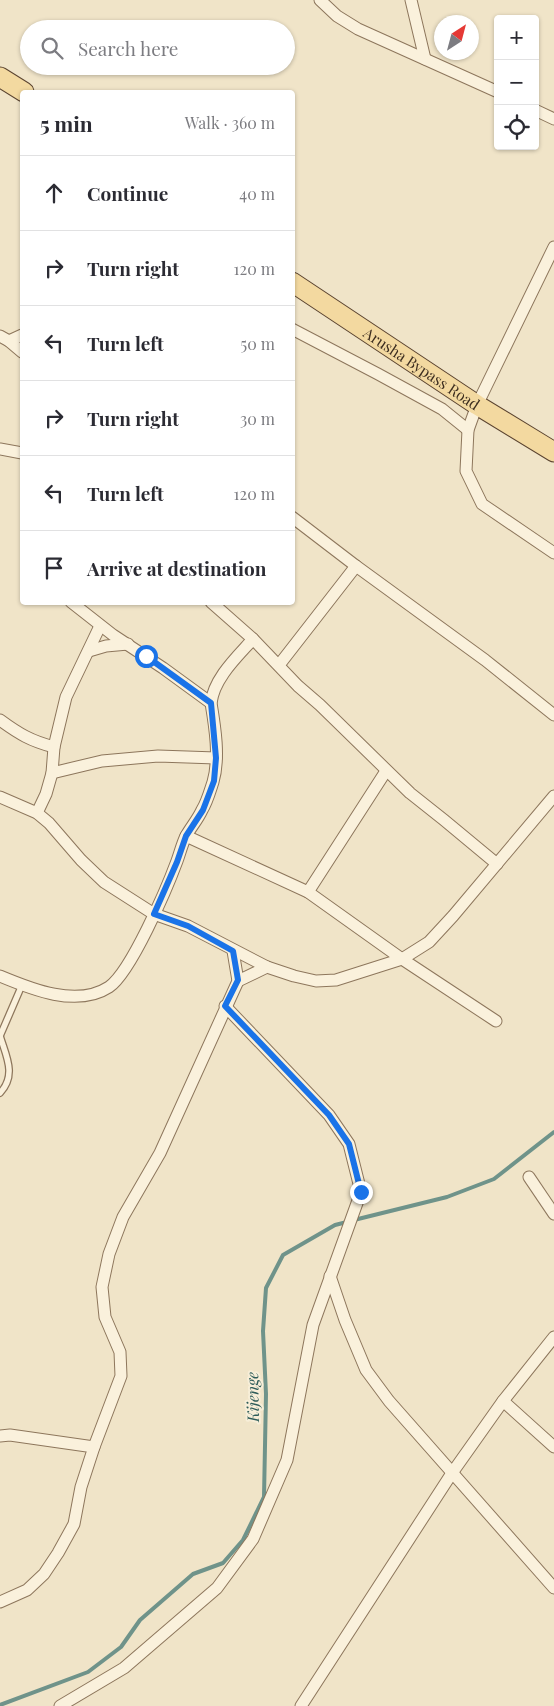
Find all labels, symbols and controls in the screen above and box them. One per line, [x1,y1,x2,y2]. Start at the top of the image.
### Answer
north arrow [434,15,479,60]
map controls [494,15,539,150]
button: + [494,15,539,60]
search box [20,20,295,75]
icon: search [38,34,66,62]
text: Search here [78,35,178,61]
button: − [494,60,539,105]
button: locate [494,105,539,150]
text: 5 min [40,109,93,137]
text: Walk · 360 m [185,112,275,133]
icon: ahead [40,179,68,207]
text: Continue [87,180,168,206]
text: 40 m [239,183,275,204]
icon: right [40,254,68,282]
text: Turn right [87,255,179,281]
text: 120 m [234,258,275,279]
street label: Arusha Bypass Road [359,322,484,414]
icon: left [40,329,68,357]
text: Turn left [87,330,164,356]
text: 50 m [241,333,275,354]
icon: right [40,404,68,432]
text: Turn right [87,405,179,431]
text: 30 m [240,408,275,429]
icon: left [40,479,68,507]
text: Turn left [87,480,164,506]
text: 120 m [234,483,275,504]
icon: arrive [40,554,68,582]
text: Arrive at destination [87,555,267,581]
route start [135,645,158,668]
route end [350,1181,373,1204]
water label: Kijenge [241,1372,263,1423]

